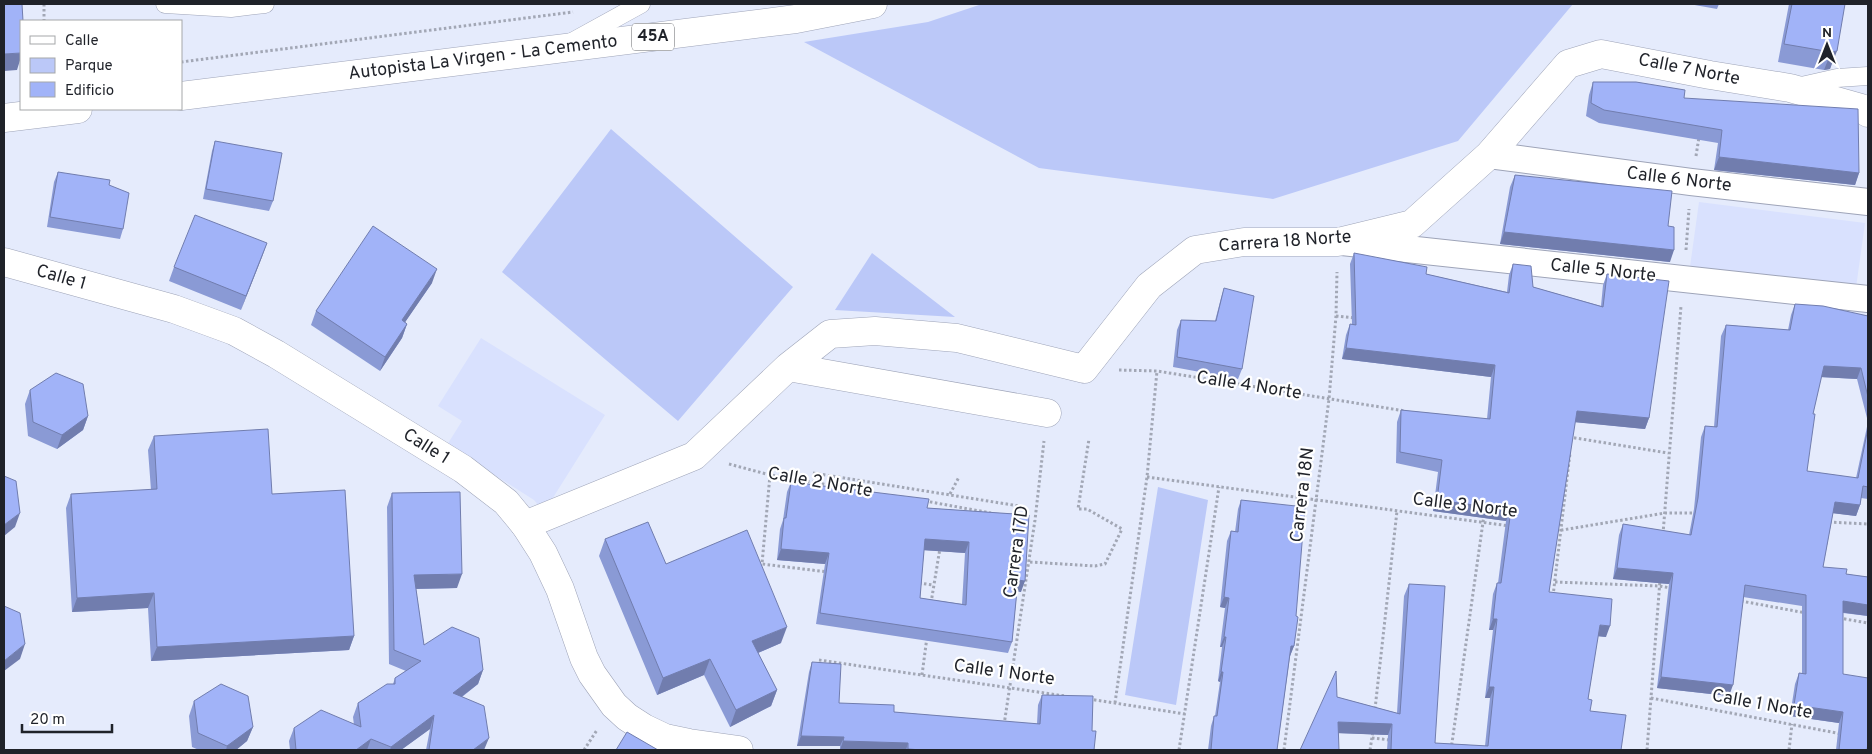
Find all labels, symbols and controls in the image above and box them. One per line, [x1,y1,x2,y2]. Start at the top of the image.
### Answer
legend [20,20,182,110]
north arrow [1802,20,1852,70]
road number: 45A [632,24,674,51]
text: N [1822,25,1832,42]
street label: Autopista La Virgen - La Cemento [347,30,619,86]
text: Calle [65,32,99,51]
street label: Calle 7 Norte [1636,49,1742,91]
text: Parque [65,57,113,76]
text: Edificio [65,82,114,101]
street label: Calle 6 Norte [1625,162,1733,198]
street label: Carrera 18 Norte [1218,226,1352,258]
street label: Calle 5 Norte [1549,254,1657,288]
street label: Calle 1 [33,260,89,296]
street label: Calle 4 Norte [1195,366,1303,406]
street label: Calle 1 [398,424,454,470]
street label: Carrera 18N [1286,446,1320,544]
street label: Calle 2 Norte [766,462,874,504]
street label: Calle 3 Norte [1411,488,1519,524]
street label: Carrera 17D [999,504,1035,600]
street label: Calle 1 Norte [952,655,1056,691]
street label: Calle 1 Norte [1710,685,1814,725]
scale bar [22,702,112,734]
text: 20 m [30,711,65,730]

